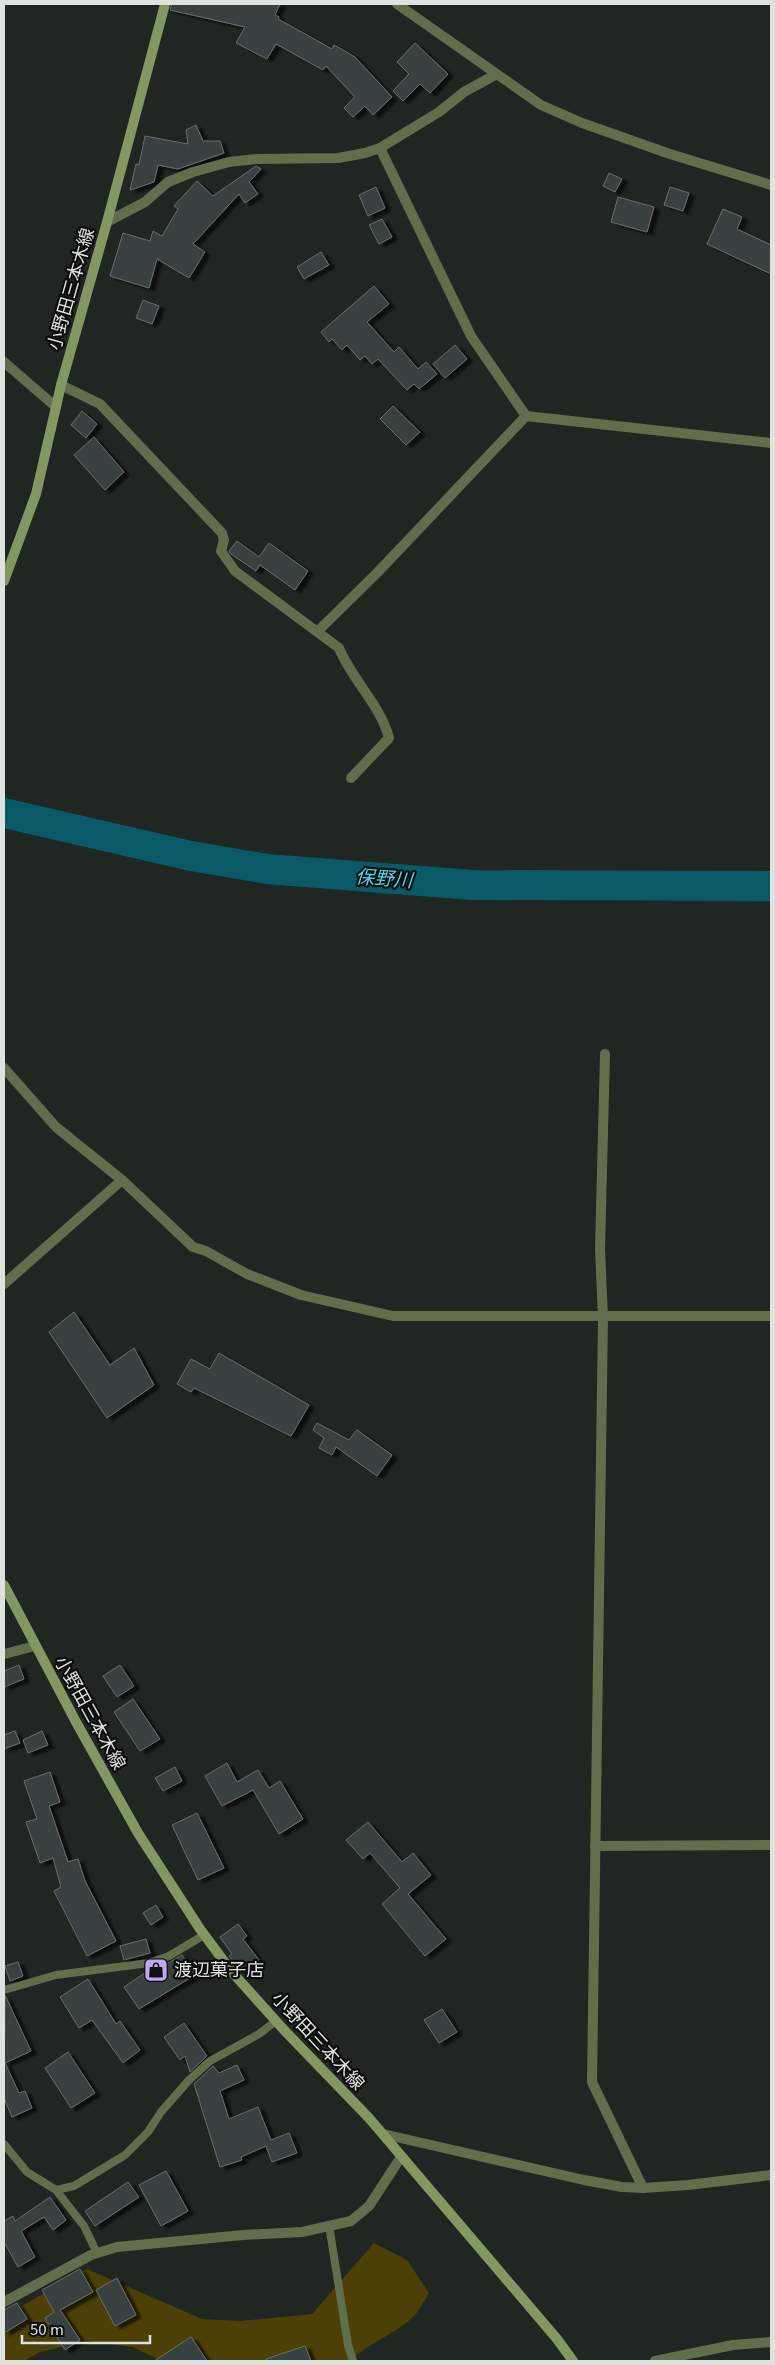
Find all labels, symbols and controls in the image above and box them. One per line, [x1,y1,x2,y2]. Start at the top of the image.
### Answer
street label: 小野田三本木線 [39,224,99,353]
water label: 保野川 [355,861,415,892]
street label: 小野田三本木線 [50,1651,134,1773]
place label: 渡辺菓子店 [174,1955,264,1981]
shop icon: 渡辺菓子店 [143,1957,169,1983]
street label: 小野田三本木線 [267,1985,372,2095]
scale bar [22,2312,150,2344]
text: 50 m [30,2318,64,2339]

